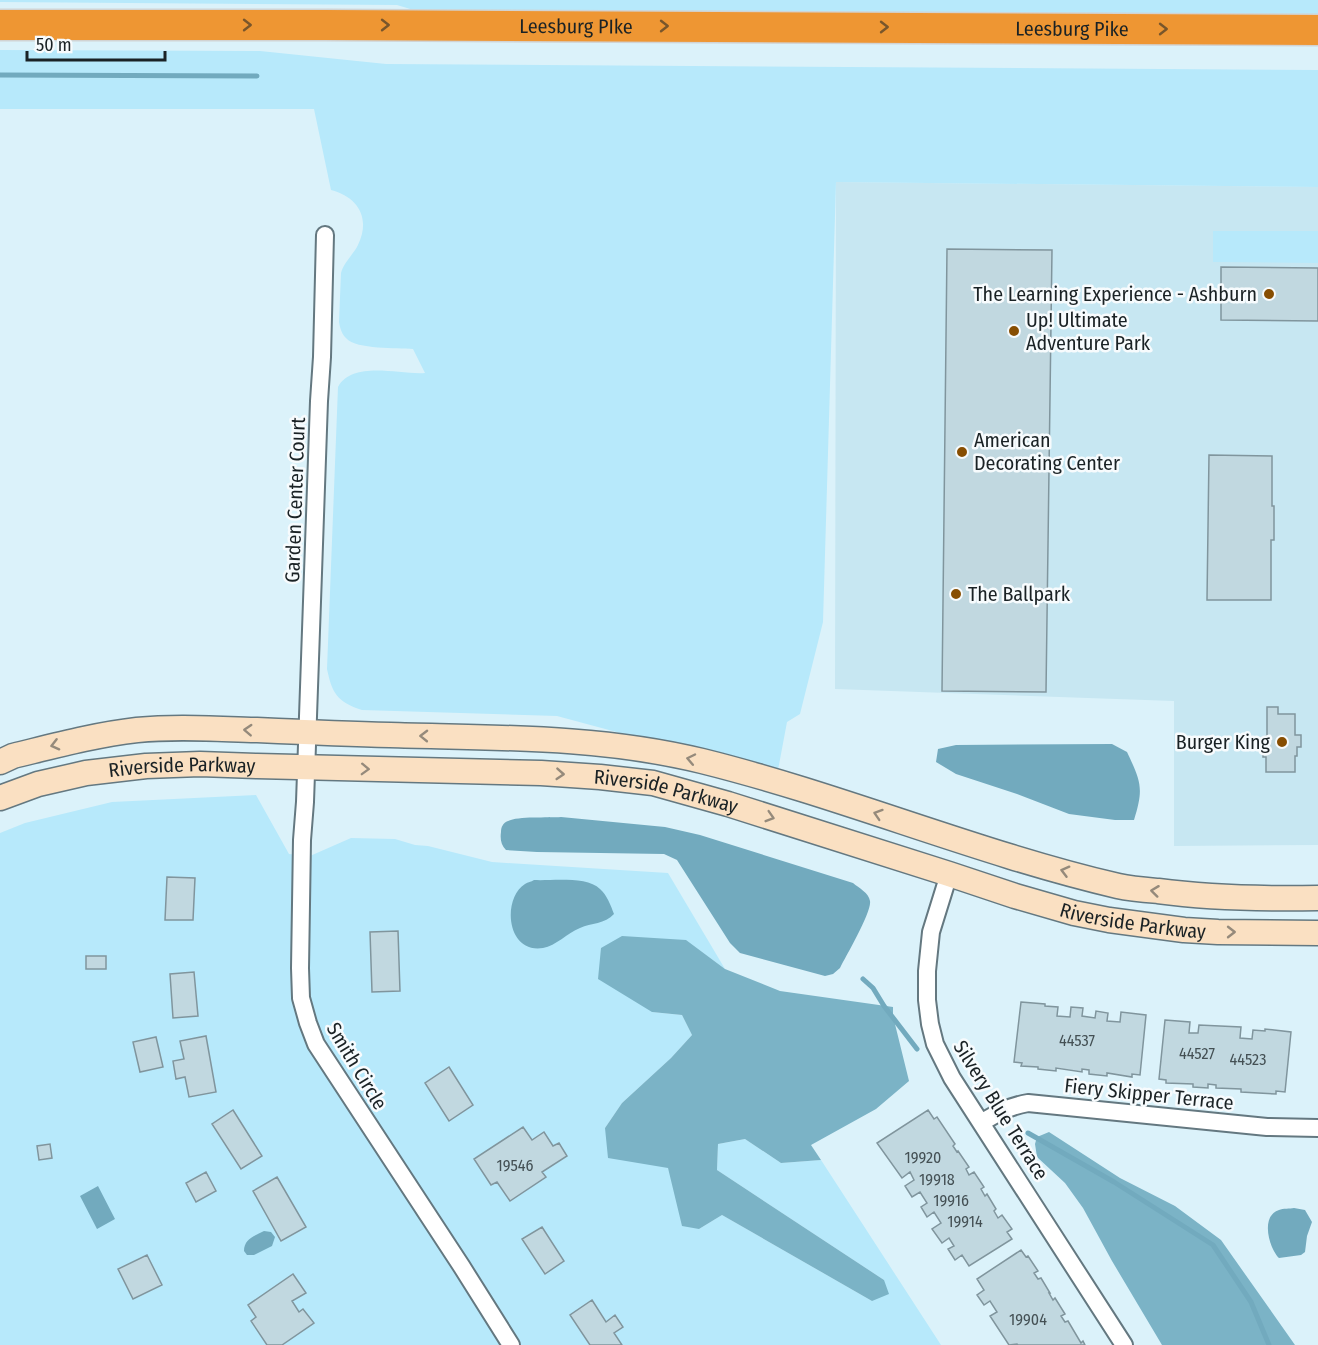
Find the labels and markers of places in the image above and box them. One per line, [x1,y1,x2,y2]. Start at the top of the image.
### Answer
place label: The Learning Experience - Ashburn [973,282,1257,306]
marker: The Learning Experience - Ashburn [1262,287,1276,301]
place label: Up! Ultimate Adventure Park [1026,308,1151,355]
marker: Up! Ultimate Adventure Park [1007,324,1021,338]
place label: American Decorating Center [974,428,1120,475]
marker: American Decorating Center [955,445,969,459]
place label: The Ballpark [968,582,1071,606]
marker: The Ballpark [949,587,963,601]
place label: Burger King [1176,730,1271,754]
marker: Burger King [1275,735,1289,749]

